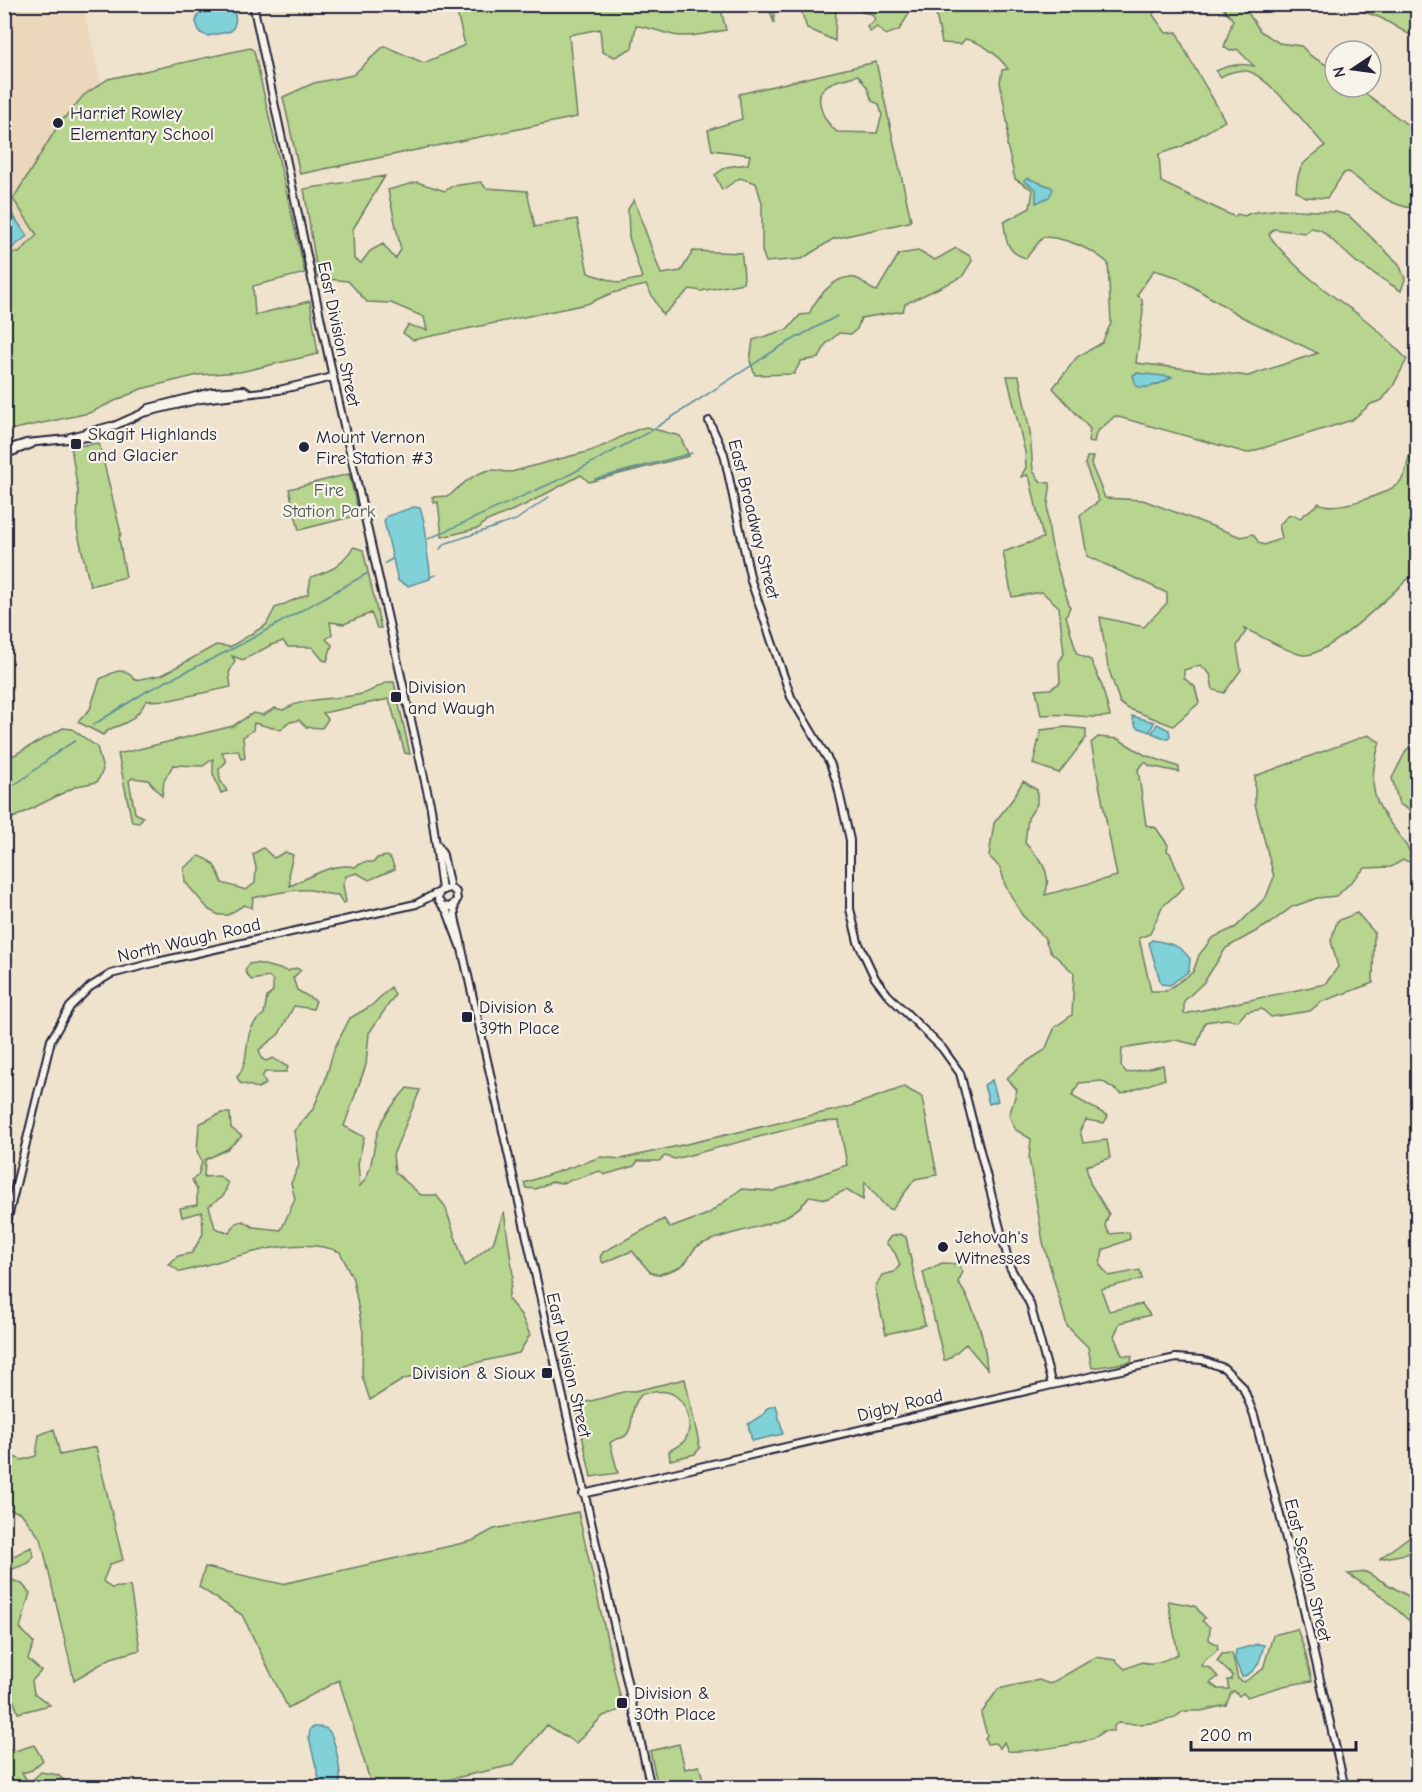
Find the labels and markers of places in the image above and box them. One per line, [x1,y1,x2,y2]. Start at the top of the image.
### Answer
place label: Harriet Rowley Elementary School [70,103,214,145]
marker: Harriet Rowley Elementary School [51,116,65,130]
place label: Skagit Highlands and Glacier [88,424,217,466]
place label: Mount Vernon Fire Station #3 [316,427,433,469]
marker: Skagit Highlands and Glacier [69,437,83,451]
marker: Mount Vernon Fire Station #3 [297,440,311,454]
place label: Division and Waugh [408,677,495,719]
marker: Division and Waugh [389,690,403,704]
place label: Division & 39th Place [479,997,559,1039]
marker: Division & 39th Place [460,1010,474,1024]
place label: Jehovah's Witnesses [955,1227,1030,1269]
marker: Jehovah's Witnesses [936,1240,950,1254]
place label: Division & Sioux [412,1363,535,1384]
marker: Division & Sioux [540,1366,554,1380]
place label: Division & 30th Place [634,1683,716,1725]
marker: Division & 30th Place [615,1696,629,1710]

